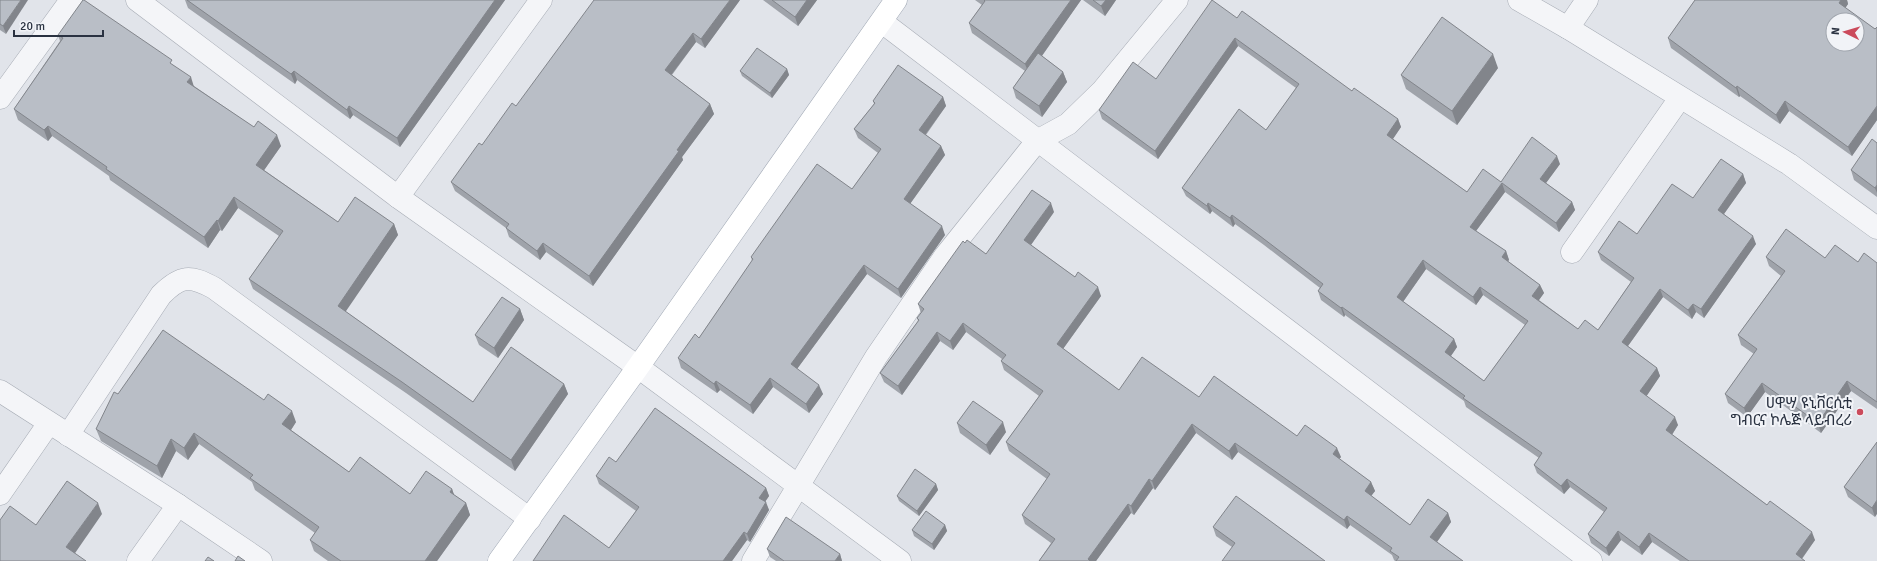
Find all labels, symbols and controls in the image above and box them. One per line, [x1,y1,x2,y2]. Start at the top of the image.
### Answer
scale bar [14,12,103,38]
north arrow [1825,12,1865,52]
text: 20 m [20,19,45,34]
text: N [1829,27,1842,36]
place label: ሀዋሣ ዩኒቨርሲቲ ግብርና ኮሌጅ ላይብረሪ [1730,394,1852,429]
marker: ሀዋሣ ዩኒቨርሲቲ ግብርና ኮሌጅ ላይብረሪ [1855,407,1865,417]

